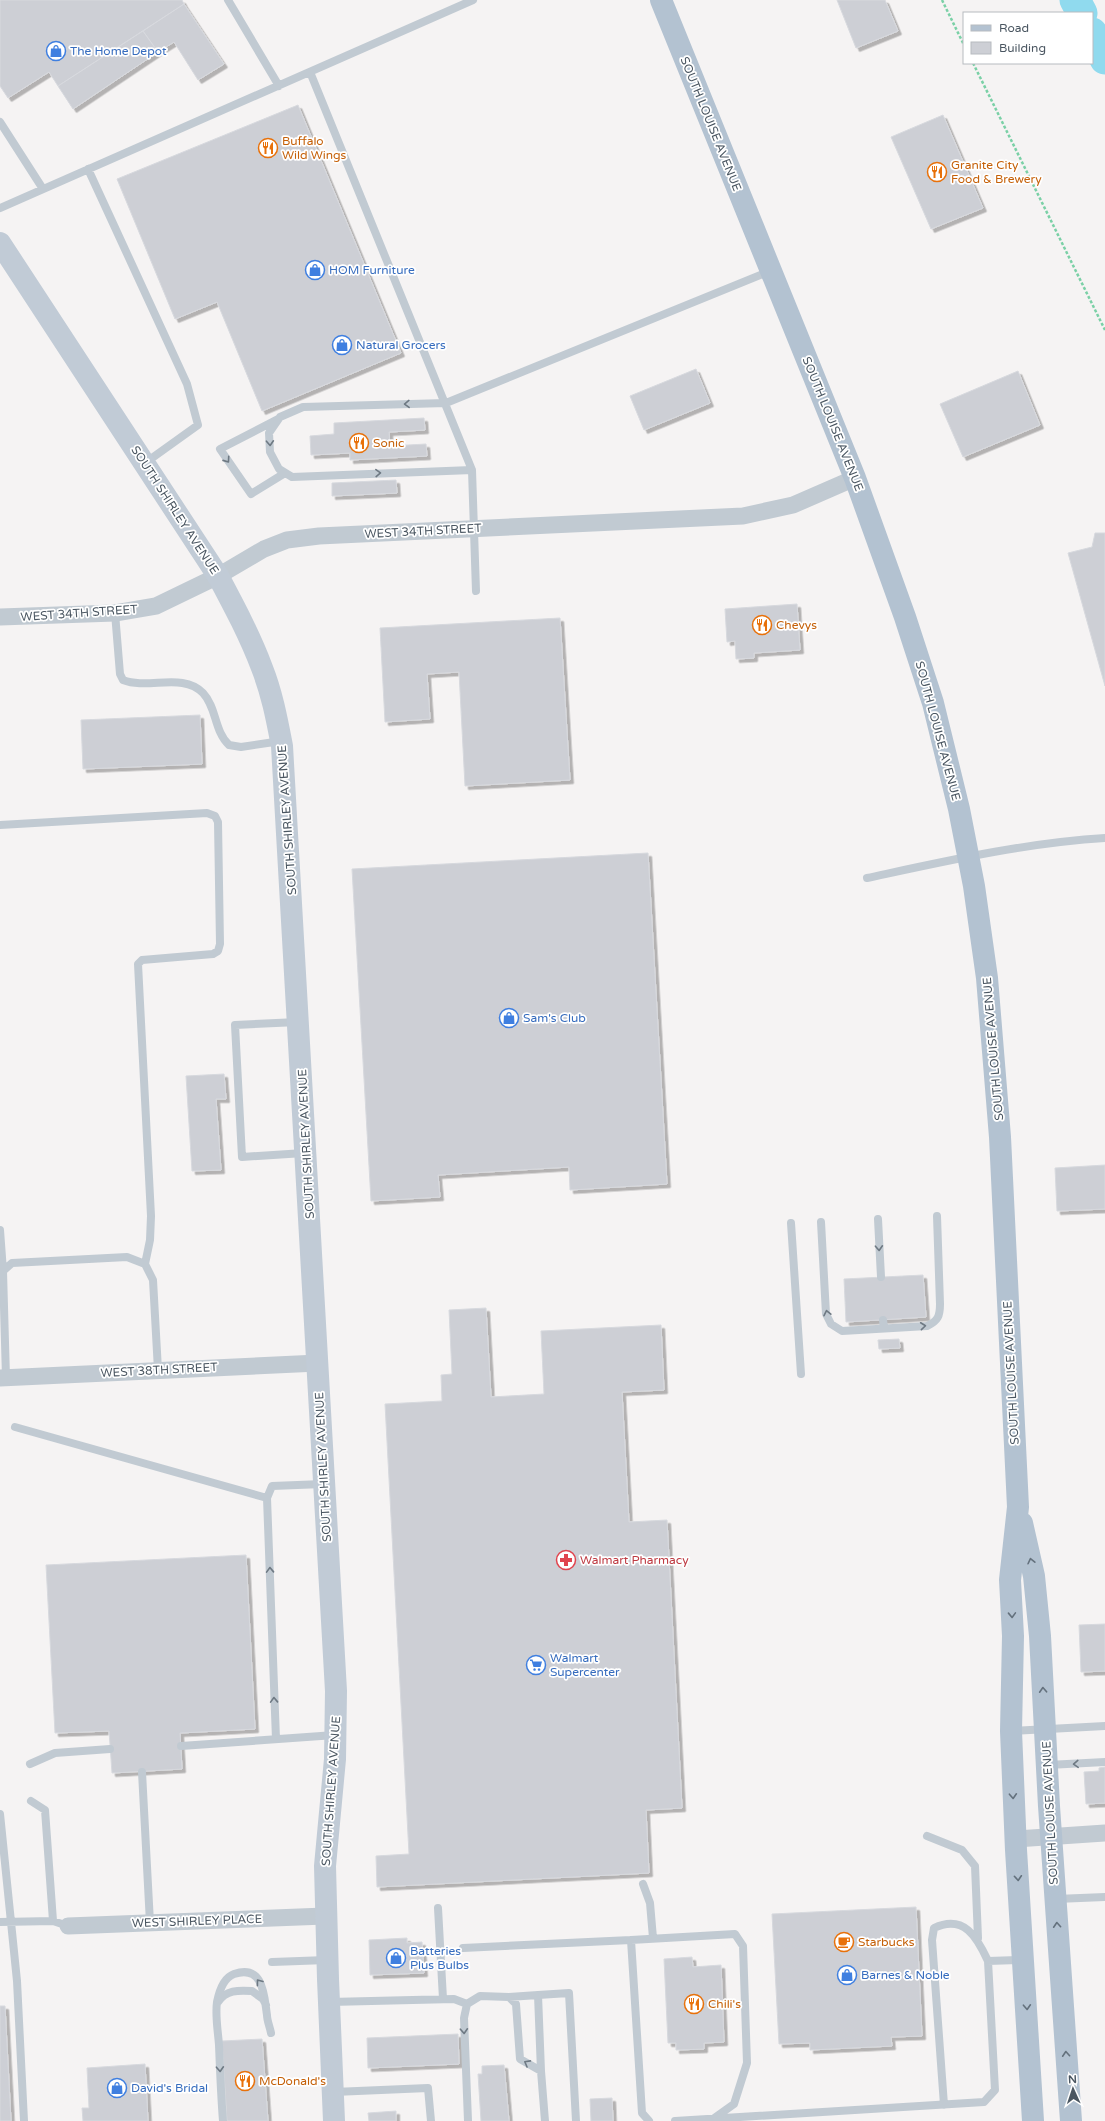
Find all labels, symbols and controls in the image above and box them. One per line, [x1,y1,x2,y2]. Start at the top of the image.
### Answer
legend [963,12,1093,64]
text: Road [999,21,1029,35]
shop icon: The Home Depot [45,40,67,62]
text: Building [999,41,1046,55]
place label: The Home Depot [70,44,167,58]
street label: SOUTH LOUISE AVENUE [678,55,745,194]
place label: Buffalo Wild Wings [282,134,347,162]
restaurant icon: Buffalo Wild Wings [257,137,279,159]
place label: Granite City Food & Brewery [951,158,1042,186]
restaurant icon: Granite City Food & Brewery [926,161,948,183]
shop icon: HOM Furniture [304,259,326,281]
place label: HOM Furniture [329,263,415,277]
shop icon: Natural Grocers [331,334,353,356]
place label: Natural Grocers [356,338,446,352]
street label: SOUTH LOUISE AVENUE [800,355,867,494]
one-way arrow [404,400,410,408]
restaurant icon: Sonic [348,432,370,454]
place label: Sonic [373,436,404,450]
one-way arrow [265,440,274,446]
street label: SOUTH SHIRLEY AVENUE [128,443,222,577]
one-way arrow [222,455,229,462]
one-way arrow [375,469,381,478]
street label: WEST 34TH STREET [364,521,483,541]
street label: WEST 34TH STREET [20,602,139,624]
restaurant icon: Chevys [751,614,773,636]
place label: Chevys [776,618,817,632]
street label: SOUTH LOUISE AVENUE [913,660,963,803]
street label: SOUTH SHIRLEY AVENUE [275,744,299,895]
street label: SOUTH LOUISE AVENUE [980,976,1006,1121]
shop icon: Sam's Club [498,1007,520,1029]
place label: Sam's Club [523,1011,586,1025]
street label: SOUTH SHIRLEY AVENUE [295,1068,317,1219]
one-way arrow [875,1245,884,1251]
street label: SOUTH LOUISE AVENUE [1000,1300,1022,1445]
one-way arrow [824,1310,832,1316]
one-way arrow [920,1322,926,1331]
street label: WEST 38TH STREET [100,1360,219,1380]
street label: SOUTH SHIRLEY AVENUE [312,1391,334,1542]
pharmacy icon: Walmart Pharmacy [555,1549,577,1571]
place label: Walmart Pharmacy [580,1553,689,1567]
one-way arrow [1027,1558,1035,1564]
one-way arrow [266,1567,274,1573]
one-way arrow [1008,1612,1016,1618]
place label: Walmart Supercenter [550,1651,620,1679]
supermarket icon: Walmart Supercenter [525,1654,547,1676]
one-way arrow [1039,1687,1048,1693]
one-way arrow [270,1697,278,1703]
street label: SOUTH SHIRLEY AVENUE [319,1715,343,1866]
street label: SOUTH LOUISE AVENUE [1039,1740,1061,1885]
one-way arrow [1073,1759,1079,1768]
one-way arrow [1009,1793,1018,1799]
one-way arrow [1014,1875,1023,1881]
street label: WEST SHIRLEY PLACE [132,1912,263,1930]
one-way arrow [1053,1921,1062,1928]
cafe icon: Starbucks [833,1931,855,1953]
place label: Starbucks [858,1935,915,1949]
place label: Batteries Plus Bulbs [410,1944,469,1972]
shop icon: Batteries Plus Bulbs [385,1947,407,1969]
shop icon: Barnes & Noble [836,1964,858,1986]
place label: Barnes & Noble [861,1968,950,1982]
one-way arrow [257,1980,264,1987]
restaurant icon: Chili's [683,1993,705,2015]
place label: Chili's [708,1997,741,2011]
one-way arrow [1022,2004,1031,2011]
one-way arrow [460,2028,469,2034]
one-way arrow [1062,2051,1071,2057]
one-way arrow [523,2060,531,2067]
one-way arrow [215,2066,224,2072]
north arrow [1053,2069,1093,2109]
restaurant icon: McDonald's [234,2070,256,2092]
text: N [1068,2073,1077,2086]
place label: McDonald's [259,2074,326,2088]
shop icon: David's Bridal [106,2077,128,2099]
place label: David's Bridal [131,2081,208,2095]

